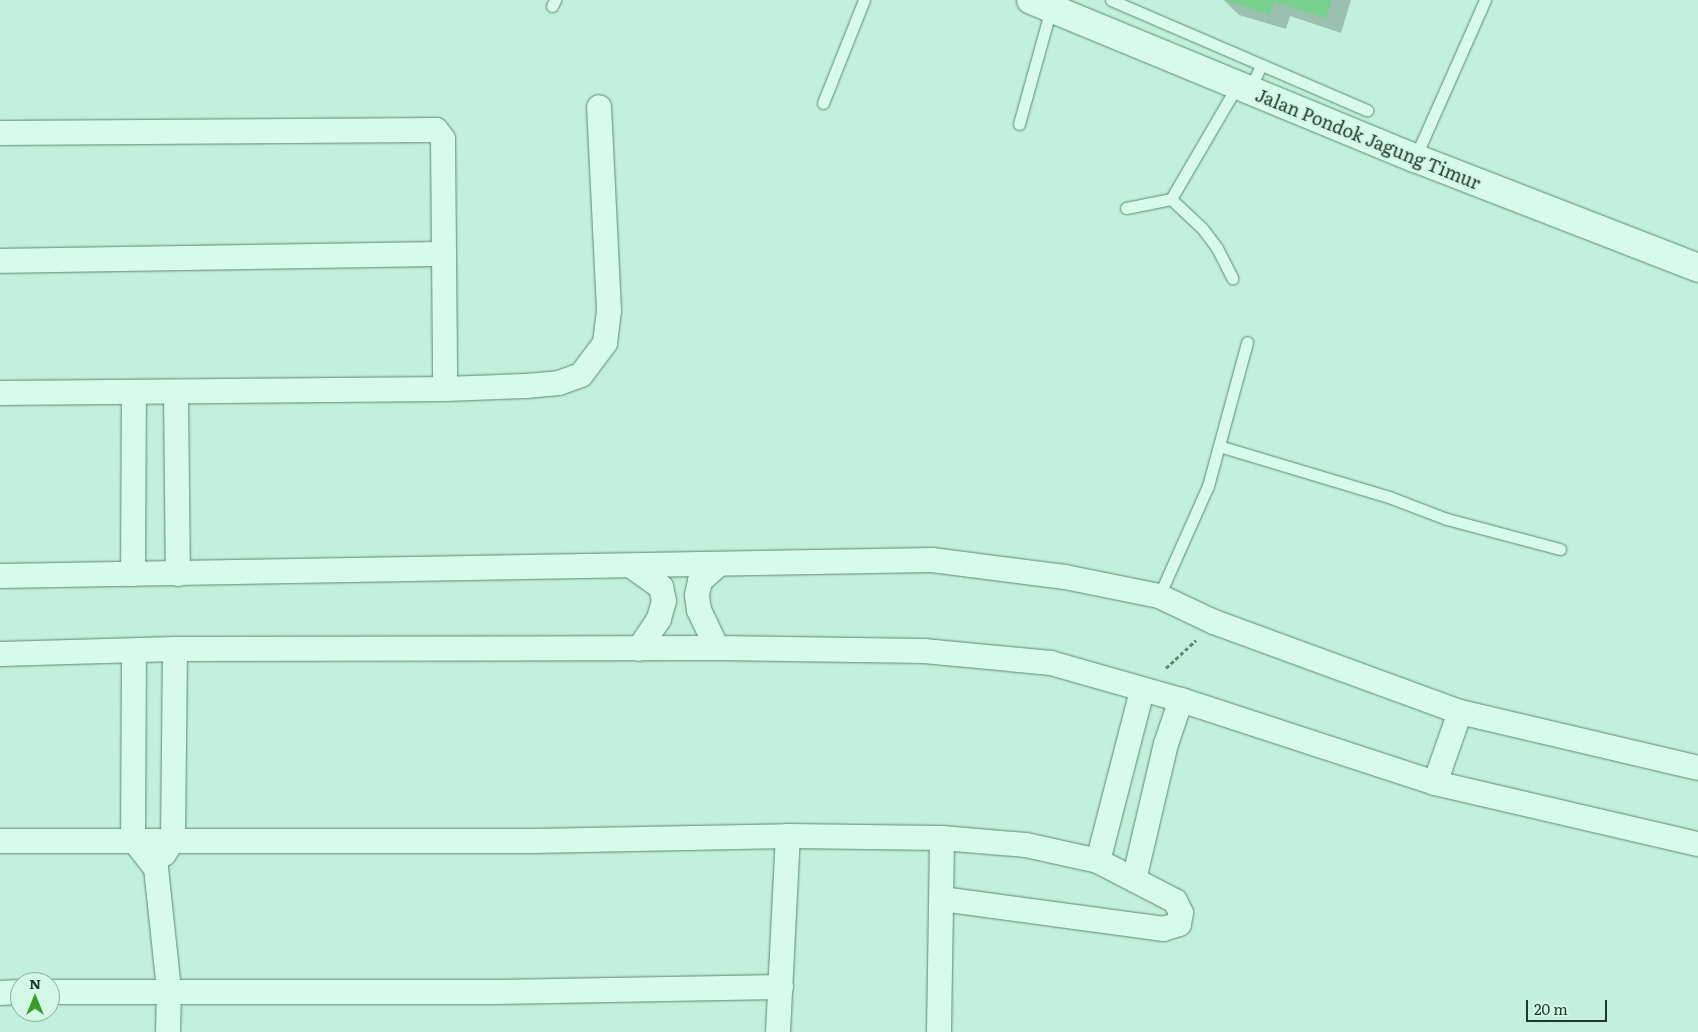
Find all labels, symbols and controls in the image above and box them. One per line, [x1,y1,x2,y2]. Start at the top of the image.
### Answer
street label: Jalan Pondok Jagung Timur [1252,84,1484,194]
north arrow [10,972,60,1022]
text: N [29,973,41,993]
scale bar [1528,990,1609,1022]
text: 20 m [1534,997,1568,1020]

